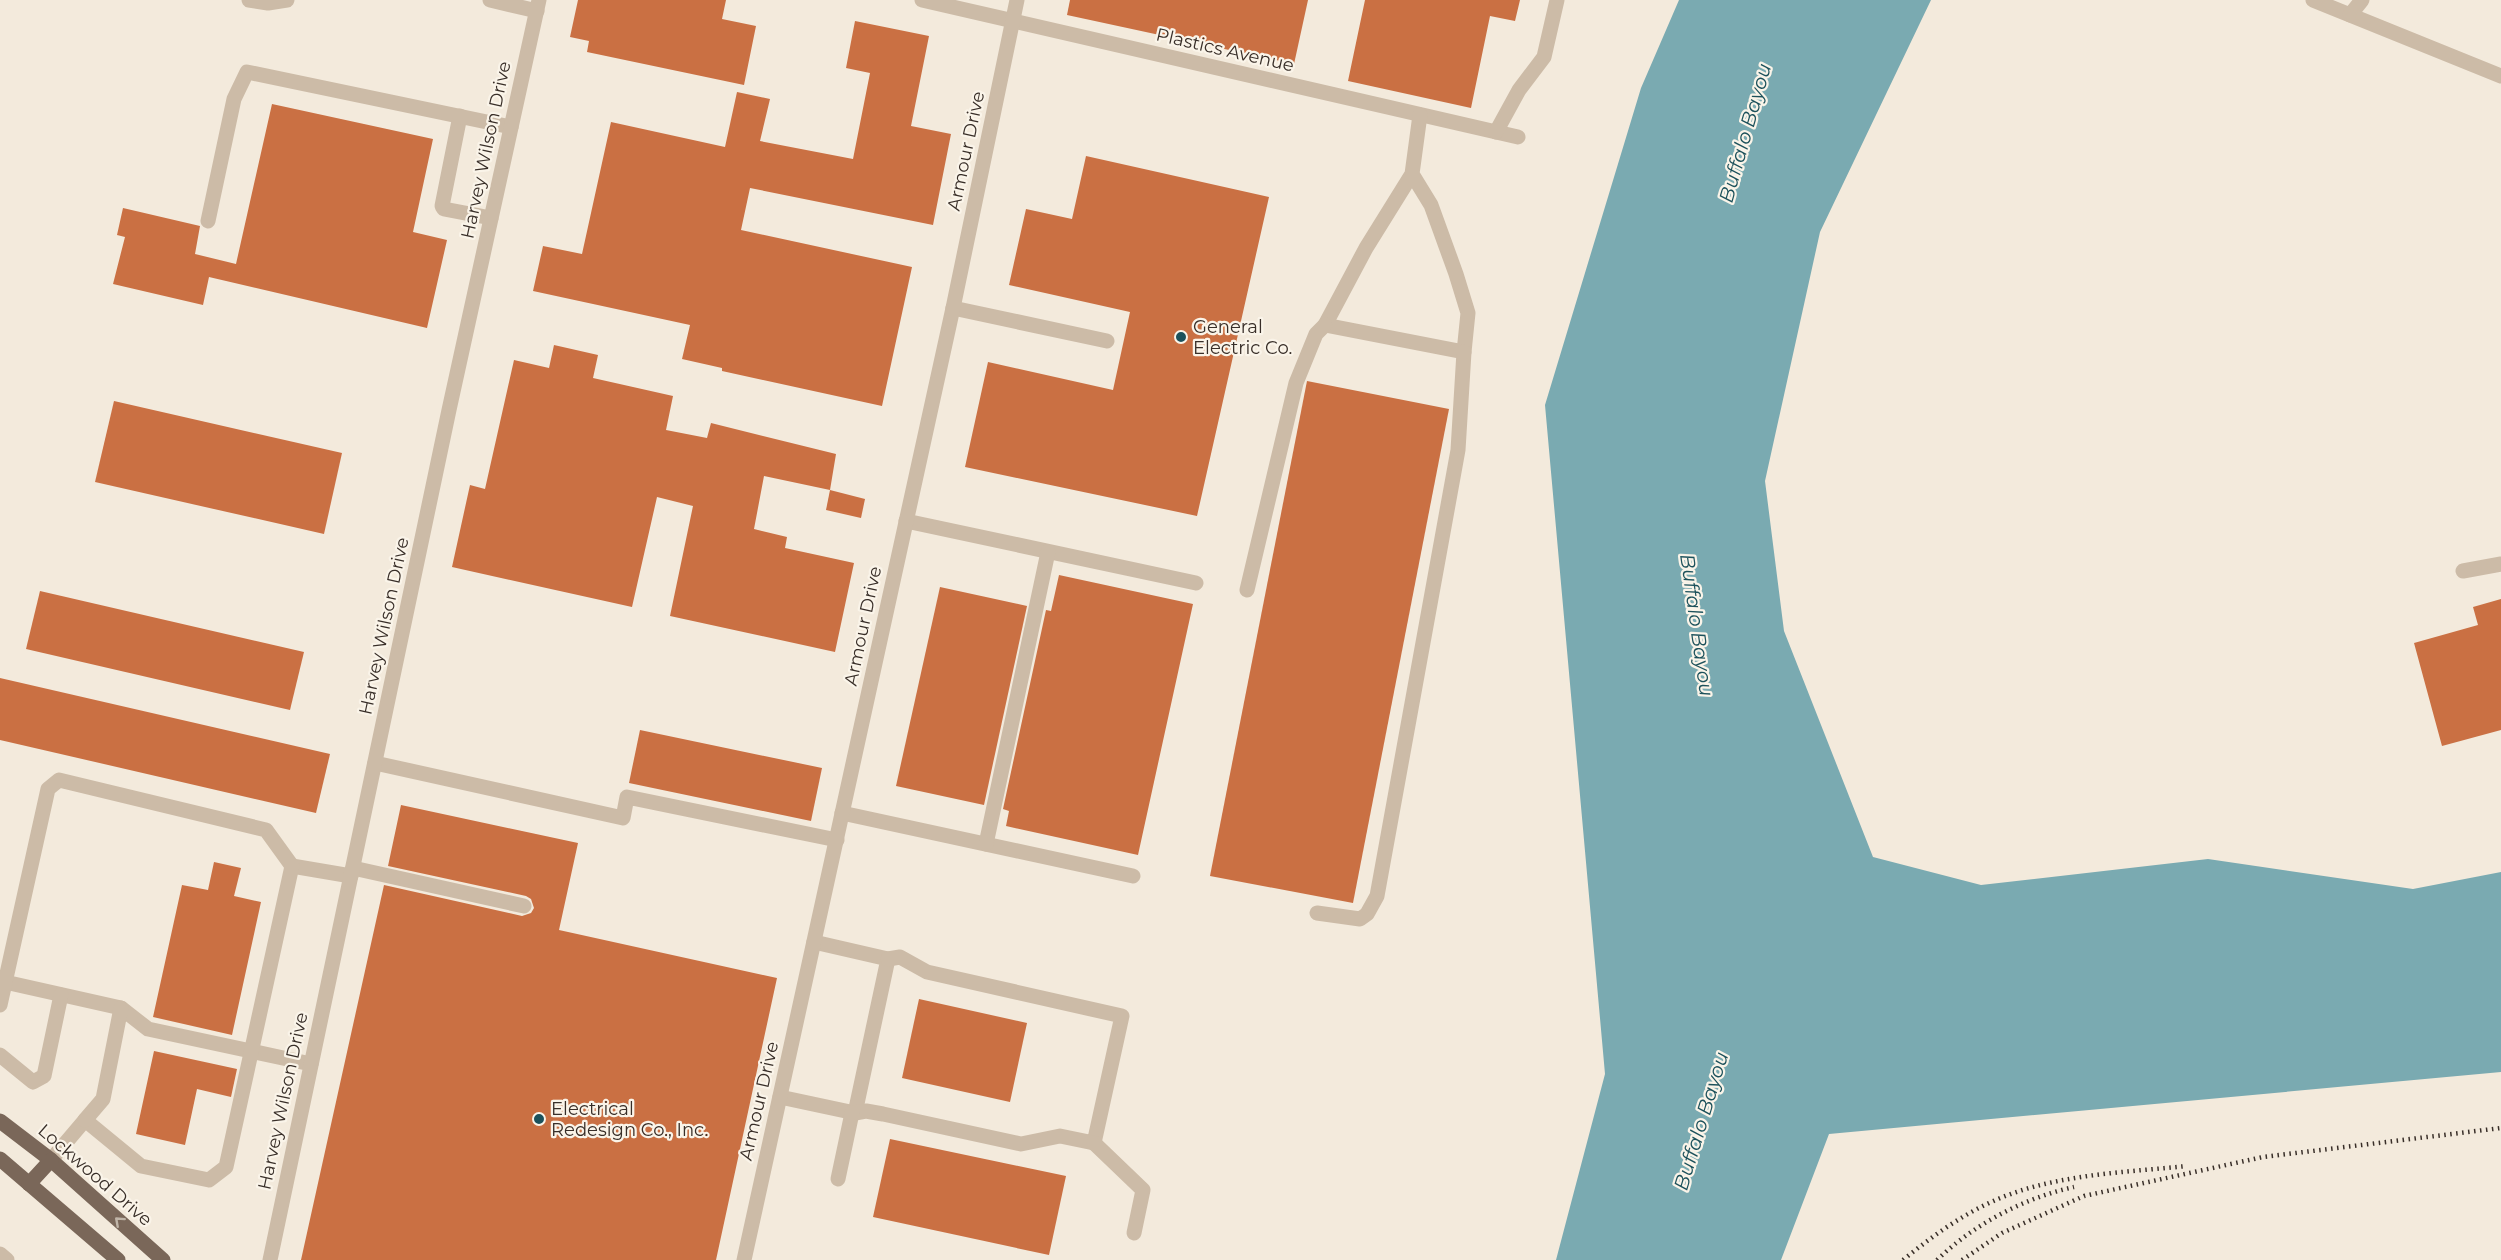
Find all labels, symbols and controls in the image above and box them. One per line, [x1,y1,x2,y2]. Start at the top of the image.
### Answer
street label: Plastics Avenue [1154,23,1296,77]
street label: Harvey Wilson Drive [456,59,516,241]
water label: Buffalo Bayou [1714,61,1776,205]
street label: Armour Drive [943,89,989,213]
place label: General Electric Co. [1193,316,1292,359]
marker: General Electric Co. [1174,330,1188,344]
street label: Harvey Wilson Drive [354,535,414,717]
water label: Buffalo Bayou [1675,552,1719,698]
street label: Armour Drive [840,564,886,688]
street label: Harvey Wilson Drive [253,1010,313,1192]
street label: Armour Drive [735,1039,783,1163]
water label: Buffalo Bayou [1669,1049,1733,1193]
place label: Electrical Redesign Co., Inc. [551,1098,708,1141]
marker: Electrical Redesign Co., Inc. [532,1112,546,1126]
street label: Lockwood Drive [33,1119,157,1231]
one-way arrow [115,1217,126,1228]

